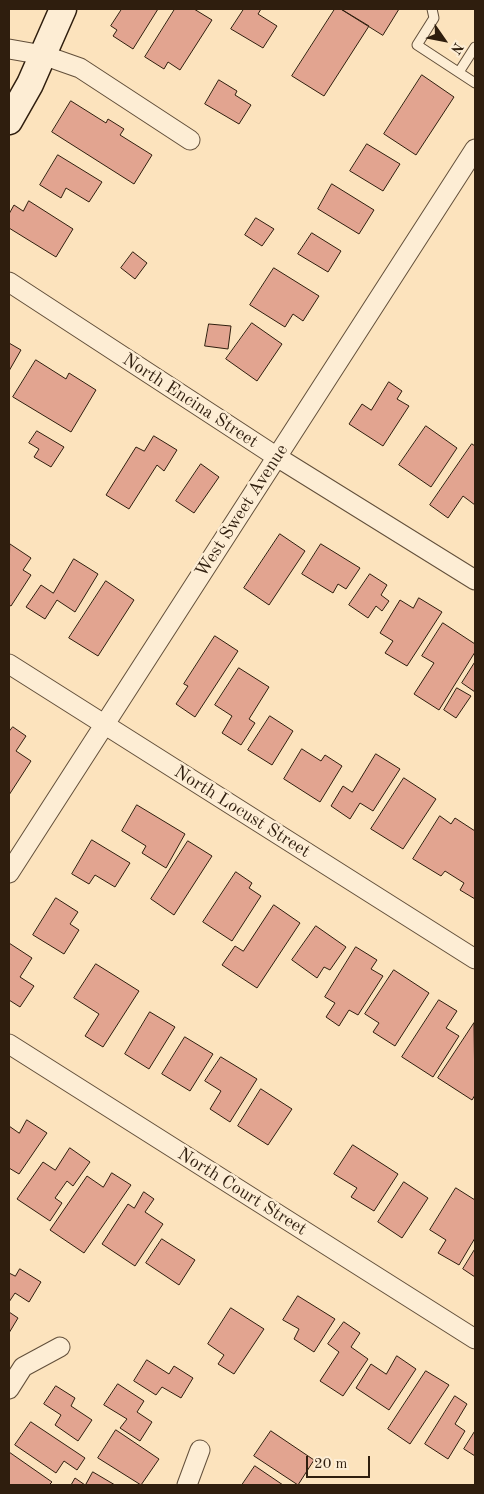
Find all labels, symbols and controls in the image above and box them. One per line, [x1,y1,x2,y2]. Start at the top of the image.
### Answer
north arrow [419,15,469,65]
text: N [448,40,465,56]
street label: North Encina Street [118,349,262,453]
street label: West Sweet Avenue [191,440,293,582]
street label: North Locust Street [170,761,314,863]
street label: North Court Street [173,1144,311,1240]
scale bar [309,1446,373,1478]
text: 20 m [314,1457,348,1472]

